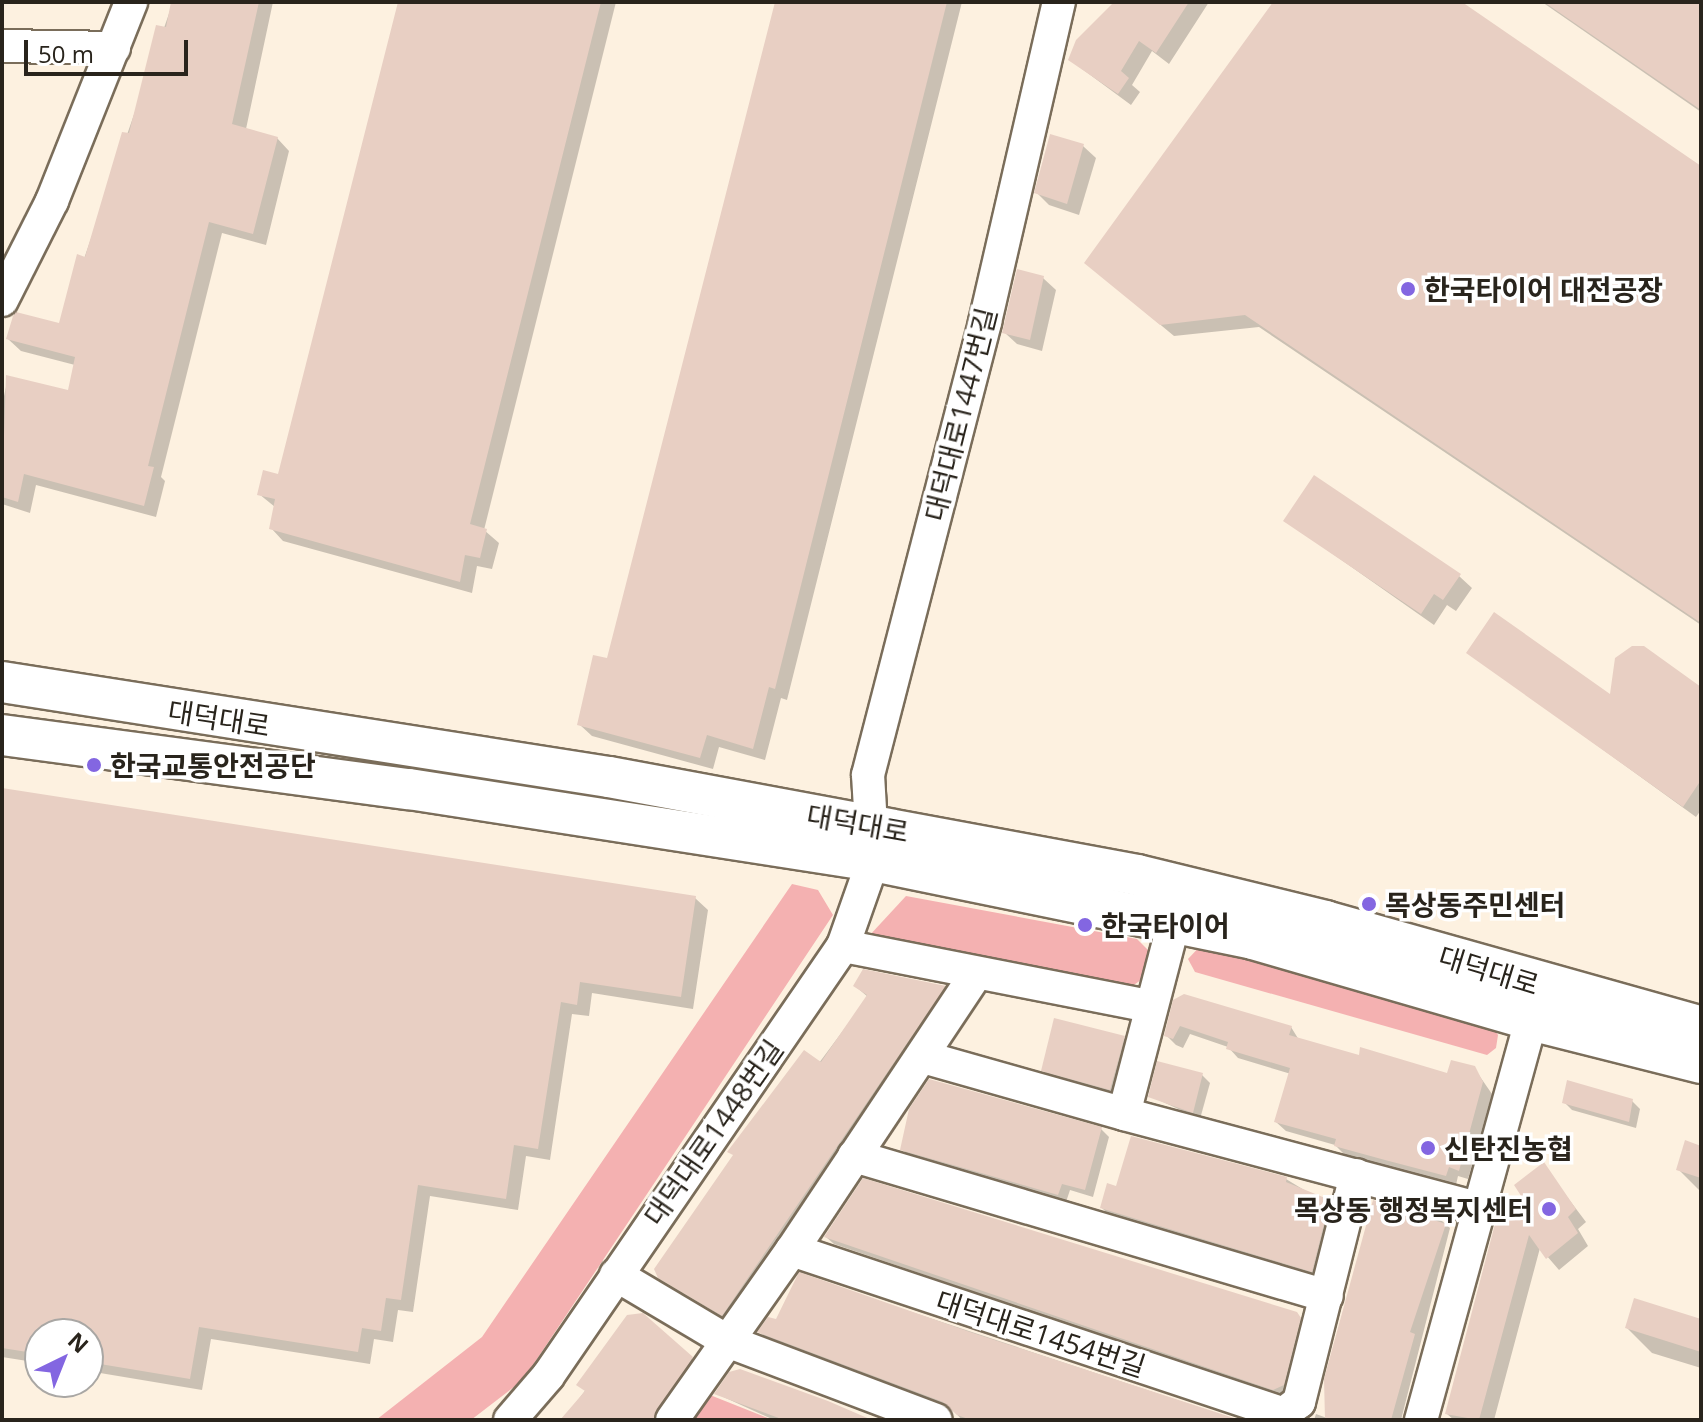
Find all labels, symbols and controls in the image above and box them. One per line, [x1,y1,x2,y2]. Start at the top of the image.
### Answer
scale bar [28,24,192,74]
text: 50 m [38,37,94,70]
place label: 한국타이어 대전공장 [1424,272,1663,306]
marker: 한국타이어 대전공장 [1399,280,1417,298]
street label: 대덕대로1447번길 [917,304,1003,524]
street label: 대덕대로 [165,693,273,743]
place label: 한국교통안전공단 [110,748,316,782]
marker: 한국교통안전공단 [85,756,103,774]
street label: 대덕대로 [804,798,912,848]
place label: 목상동주민센터 [1385,887,1565,921]
marker: 목상동주민센터 [1360,895,1378,913]
place label: 한국타이어 [1101,908,1230,942]
marker: 한국타이어 [1076,916,1094,934]
street label: 대덕대로 [1435,939,1543,1001]
street label: 대덕대로1448번길 [637,1033,789,1231]
place label: 신탄진농협 [1444,1131,1573,1165]
marker: 신탄진농협 [1419,1139,1437,1157]
place label: 목상동 행정복지센터 [1294,1192,1533,1226]
marker: 목상동 행정복지센터 [1540,1200,1558,1218]
street label: 대덕대로1454번길 [932,1283,1150,1383]
north arrow [24,1318,104,1398]
text: N [62,1325,96,1359]

